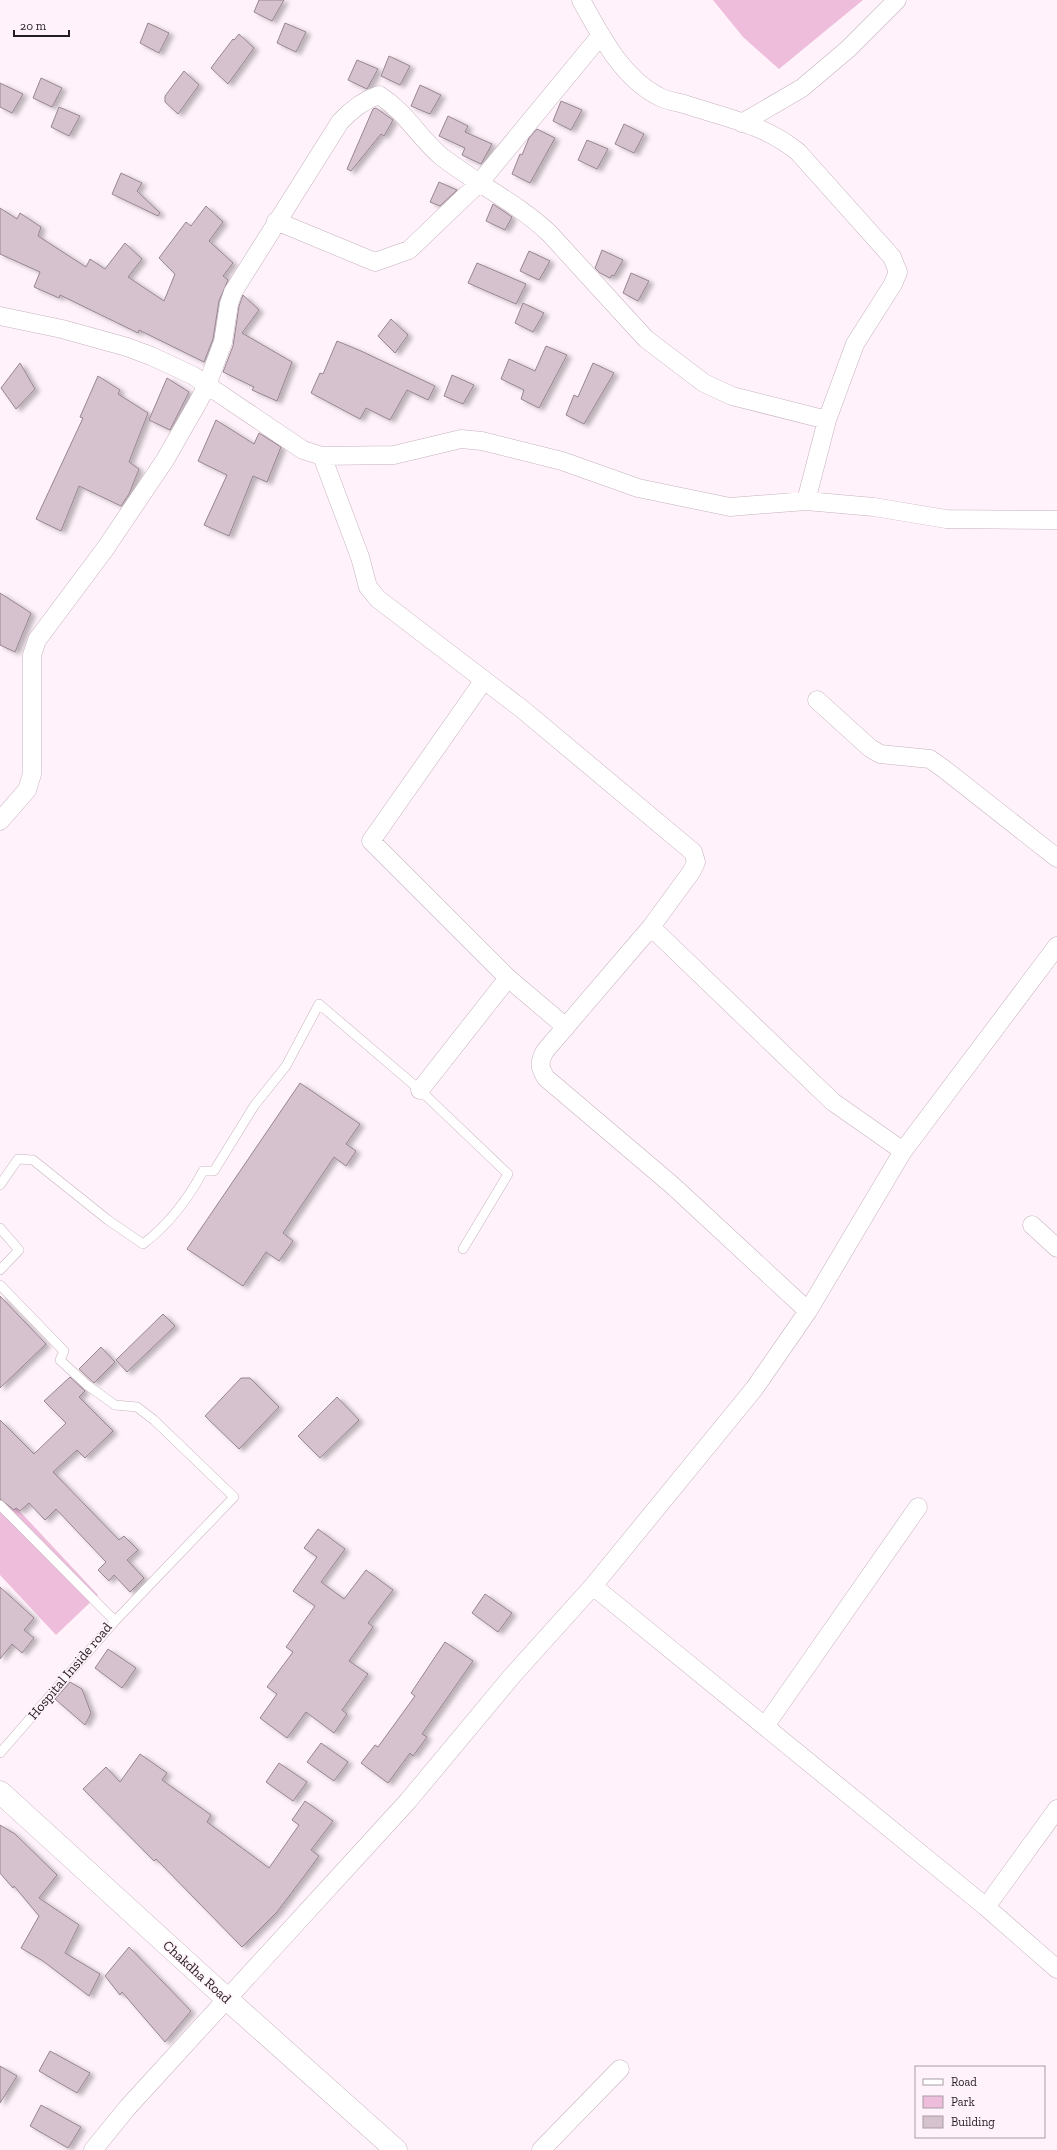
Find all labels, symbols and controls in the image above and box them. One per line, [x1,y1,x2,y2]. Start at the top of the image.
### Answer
scale bar [14,12,69,38]
text: 20 m [20,19,47,33]
street label: Hospital Inside road [24,1619,116,1723]
street label: Chakdha Road [159,1937,235,2007]
legend [915,2066,1045,2138]
text: Road [951,2075,977,2089]
text: Park [951,2095,976,2109]
text: Building [951,2115,995,2129]

